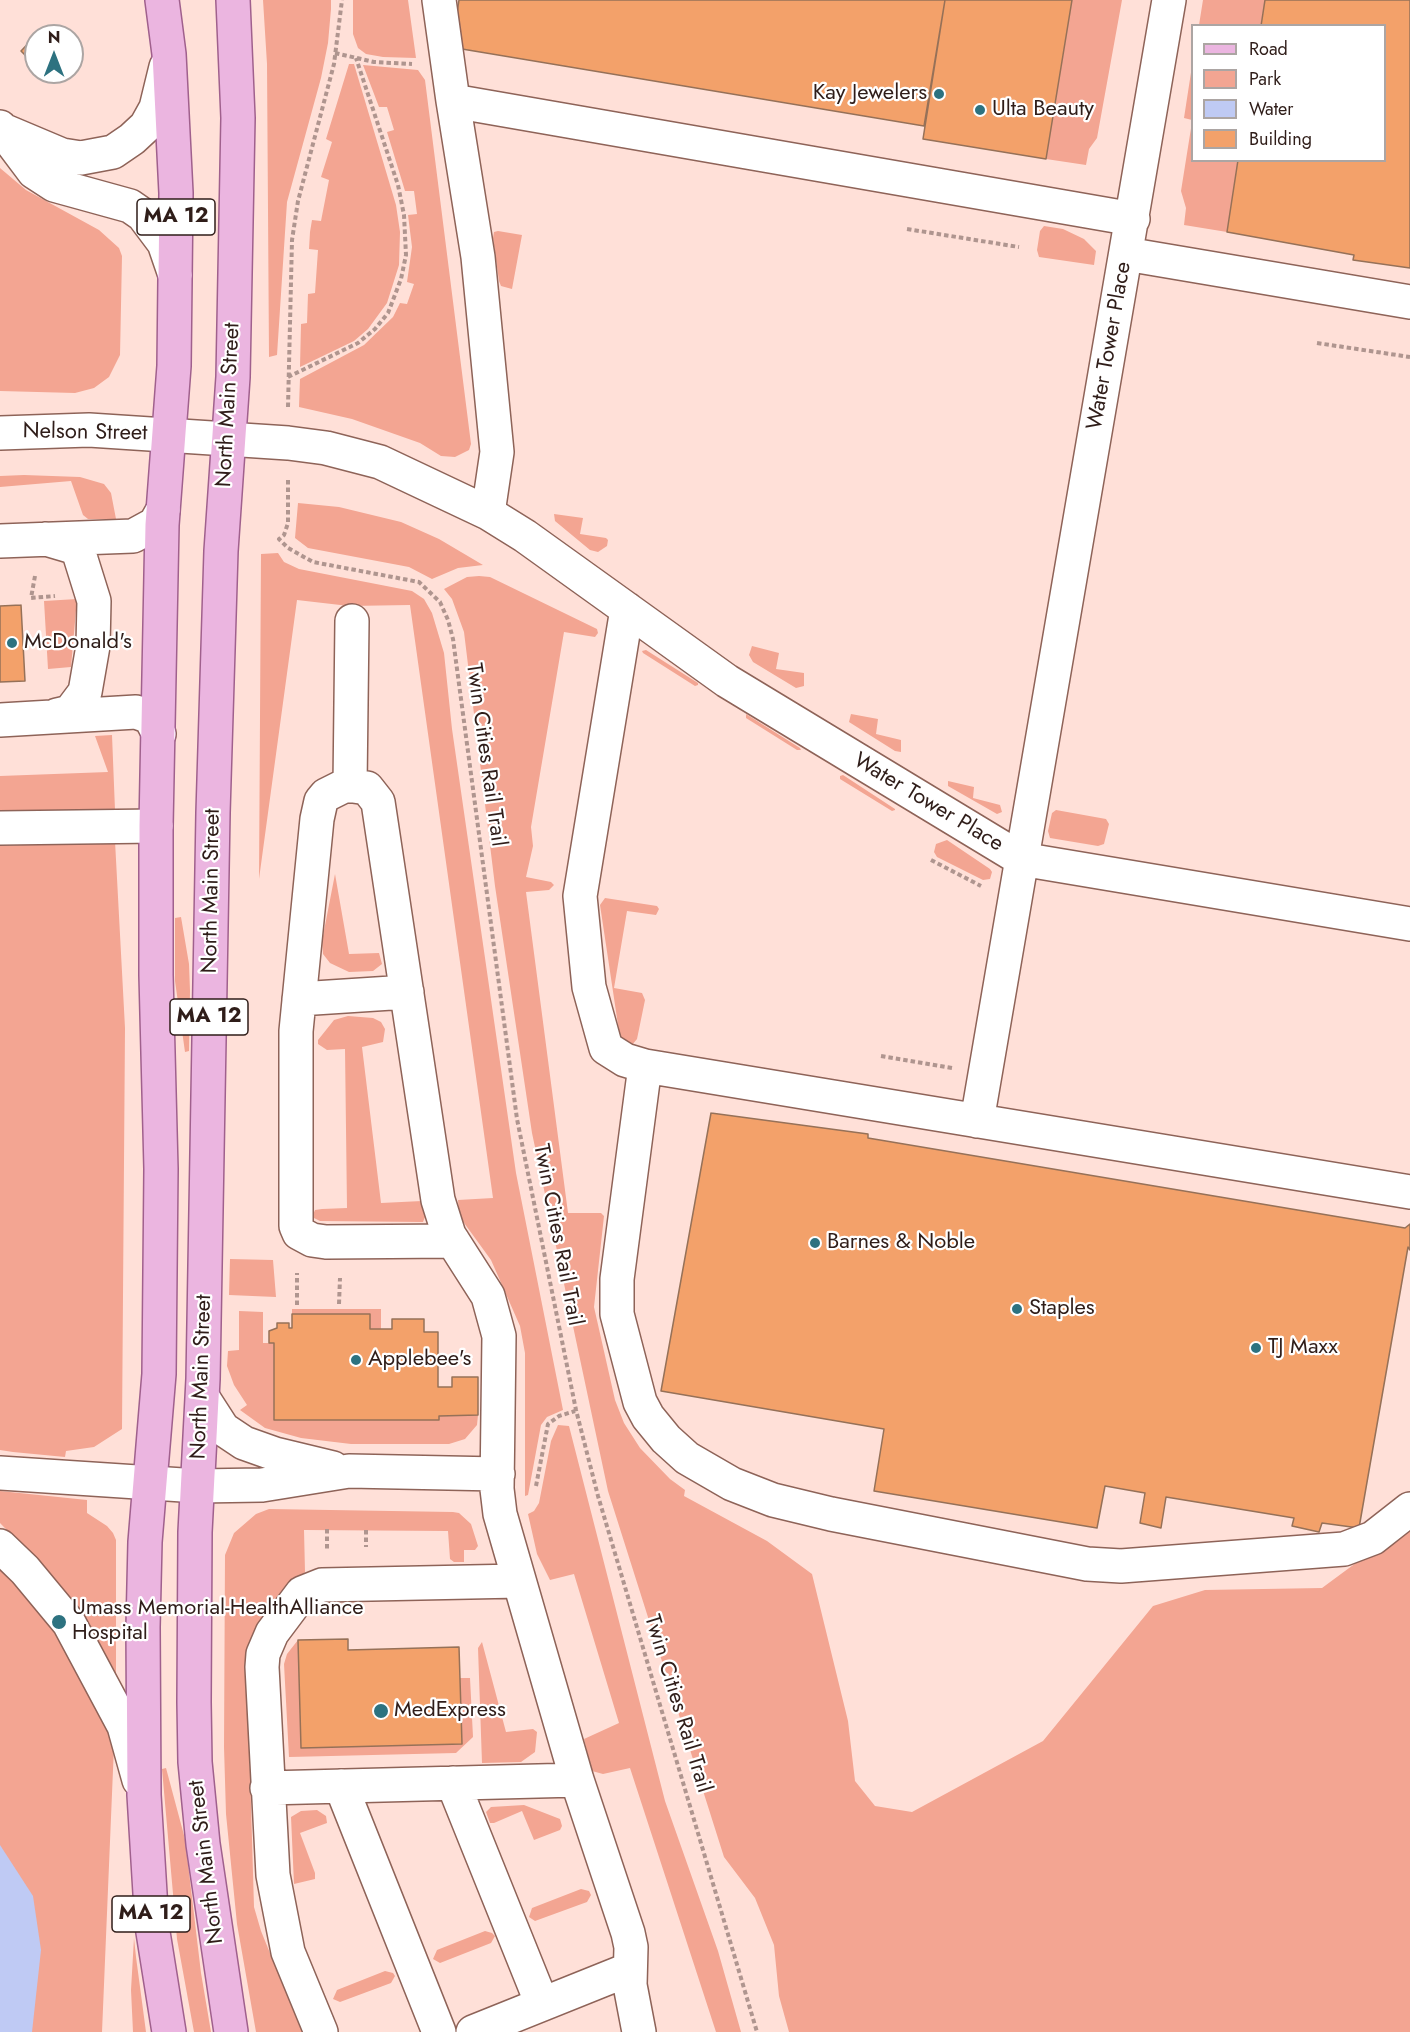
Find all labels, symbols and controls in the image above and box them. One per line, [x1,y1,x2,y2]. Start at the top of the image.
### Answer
north arrow [24,24,84,84]
legend [1191,24,1386,162]
text: N [48,26,60,49]
text: Road [1249,36,1288,62]
text: Park [1249,66,1281,92]
place label: Kay Jewelers [813,81,927,107]
marker: Kay Jewelers [932,87,946,101]
text: Water [1249,96,1293,122]
place label: Ulta Beauty [992,97,1094,123]
marker: Ulta Beauty [973,103,987,117]
text: Building [1249,126,1312,152]
road number: MA 12 [137,199,215,235]
street label: Water Tower Place [1082,260,1138,432]
street label: North Main Street [212,322,246,488]
street label: Nelson Street [22,419,148,447]
place label: McDonald's [24,630,132,656]
marker: McDonald's [5,636,19,650]
street label: Twin Cities Rail Trail [459,662,511,848]
street label: Water Tower Place [848,748,1008,858]
street label: North Main Street [197,808,227,974]
road number: MA 12 [170,999,248,1035]
street label: Twin Cities Rail Trail [526,1142,588,1328]
place label: Barnes & Noble [827,1230,975,1256]
marker: Barnes & Noble [808,1236,822,1250]
street label: North Main Street [186,1294,218,1460]
place label: Staples [1029,1296,1095,1322]
marker: Staples [1010,1302,1024,1316]
place label: TJ Maxx [1268,1335,1338,1361]
marker: TJ Maxx [1249,1341,1263,1355]
place label: Applebee's [368,1347,471,1373]
marker: Applebee's [349,1353,363,1367]
place label: Umass Memorial-HealthAlliance Hospital [72,1596,364,1648]
street label: Twin Cities Rail Trail [637,1612,717,1796]
marker: Umass Memorial-HealthAlliance Hospital [50,1613,68,1631]
place label: MedExpress [394,1698,506,1724]
marker: MedExpress [372,1702,390,1720]
street label: North Main Street [184,1779,230,1945]
road number: MA 12 [112,1896,190,1932]

